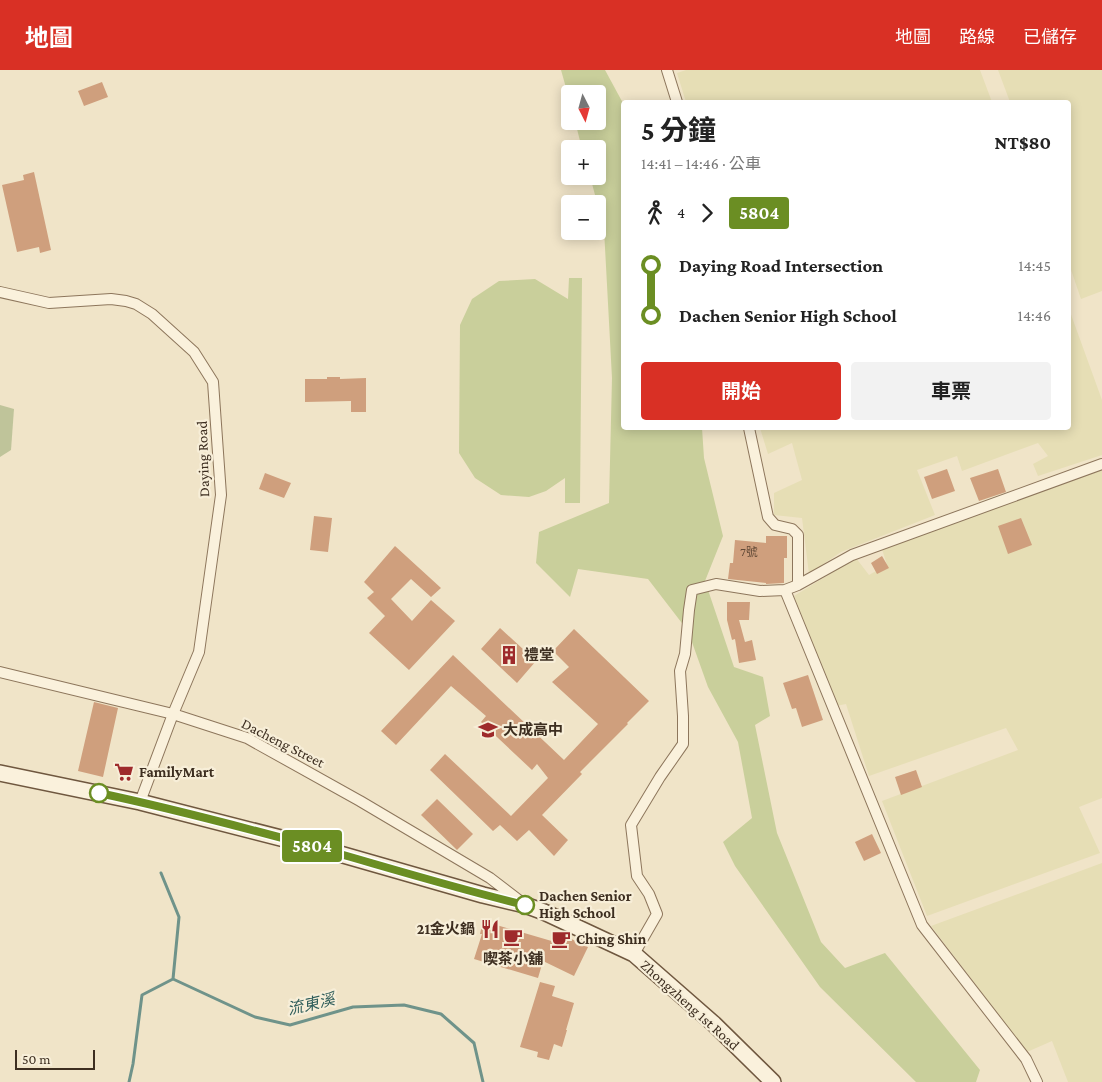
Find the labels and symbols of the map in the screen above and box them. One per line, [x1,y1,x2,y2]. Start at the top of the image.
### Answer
north arrow [561,85,606,130]
street label: Daying Road [194,420,213,497]
house number: 7號 [740,545,758,559]
building icon: 禮堂 [498,644,520,666]
place label: 禮堂 [524,647,554,663]
street label: Dacheng Street [238,715,328,772]
school or university icon: 大成高中 [477,719,499,741]
place label: 大成高中 [503,721,563,738]
supermarket icon: FamilyMart [113,761,135,783]
place label: FamilyMart [139,764,215,780]
unlabelled marker [89,783,109,803]
line badge: 5804 [277,830,347,862]
place label: Dachen Senior High School [539,888,632,921]
marker: Dachen Senior High School [515,895,535,915]
restaurant icon: 21金火鍋 [479,918,501,940]
place label: 21金火鍋 [417,920,475,937]
cafe icon: 喫茶小舖 [502,926,524,948]
cafe icon: Ching Shin [550,928,572,950]
place label: Ching Shin [576,931,647,947]
place label: 喫茶小舖 [483,951,543,967]
street label: Zhongzheng 1st Road [637,957,743,1054]
water label: 流東溪 [286,990,338,1018]
scale bar [15,1047,95,1070]

